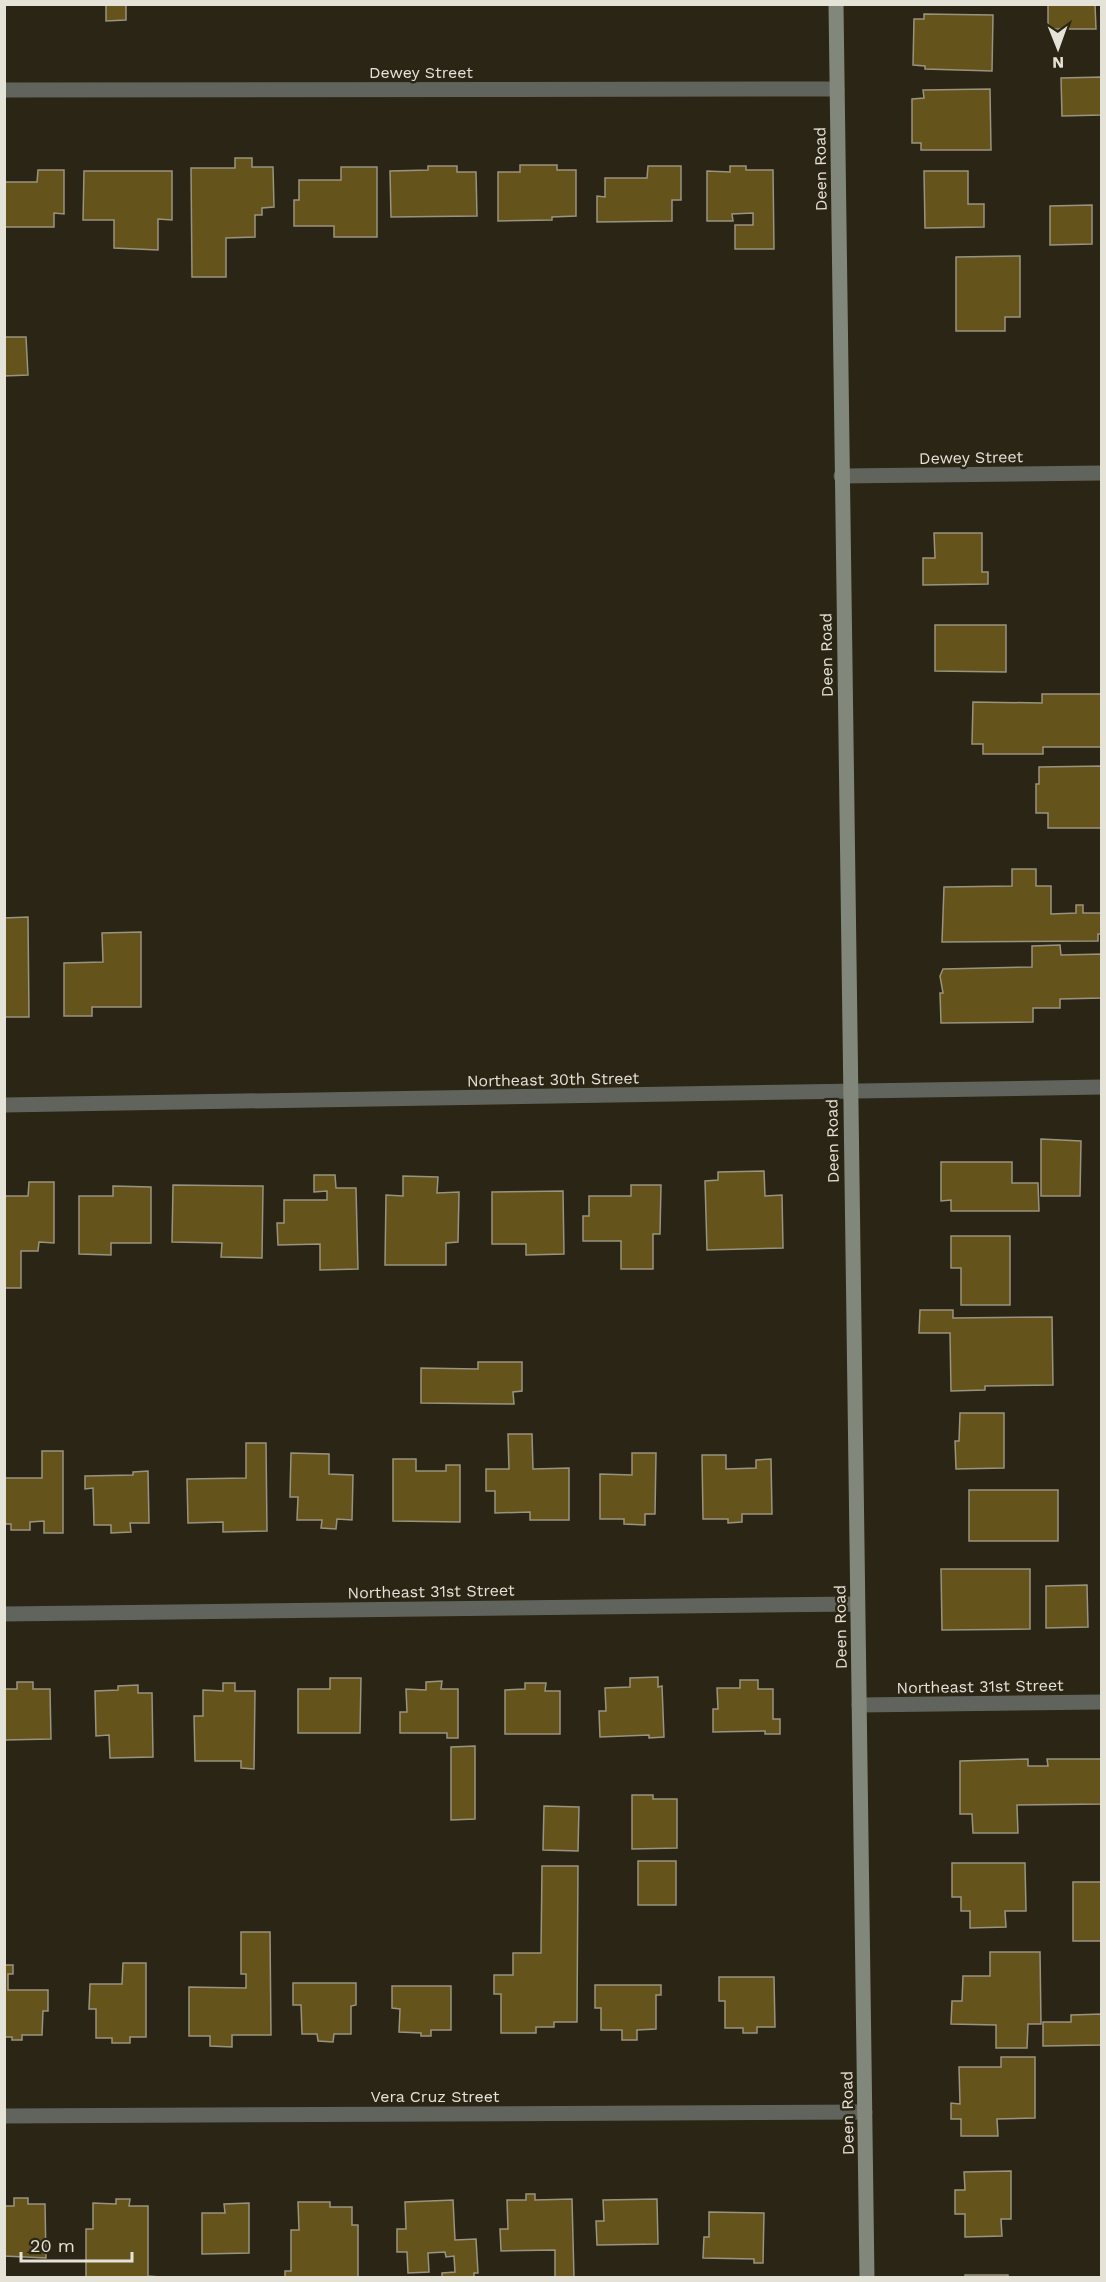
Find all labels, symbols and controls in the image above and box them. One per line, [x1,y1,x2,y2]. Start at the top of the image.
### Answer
north arrow [1028,18,1088,78]
text: N [1052,53,1064,72]
street label: Dewey Street [369,63,473,82]
street label: Deen Road [810,127,831,211]
street label: Dewey Street [919,447,1023,468]
street label: Deen Road [816,613,837,697]
street label: Northeast 30th Street [467,1068,640,1091]
street label: Deen Road [822,1099,843,1183]
street label: Northeast 31st Street [347,1581,515,1602]
street label: Deen Road [830,1585,851,1669]
street label: Northeast 31st Street [896,1676,1064,1697]
street label: Deen Road [837,2071,858,2155]
street label: Vera Cruz Street [371,2087,500,2106]
scale bar [21,2225,132,2263]
text: 20 m [30,2235,75,2256]

